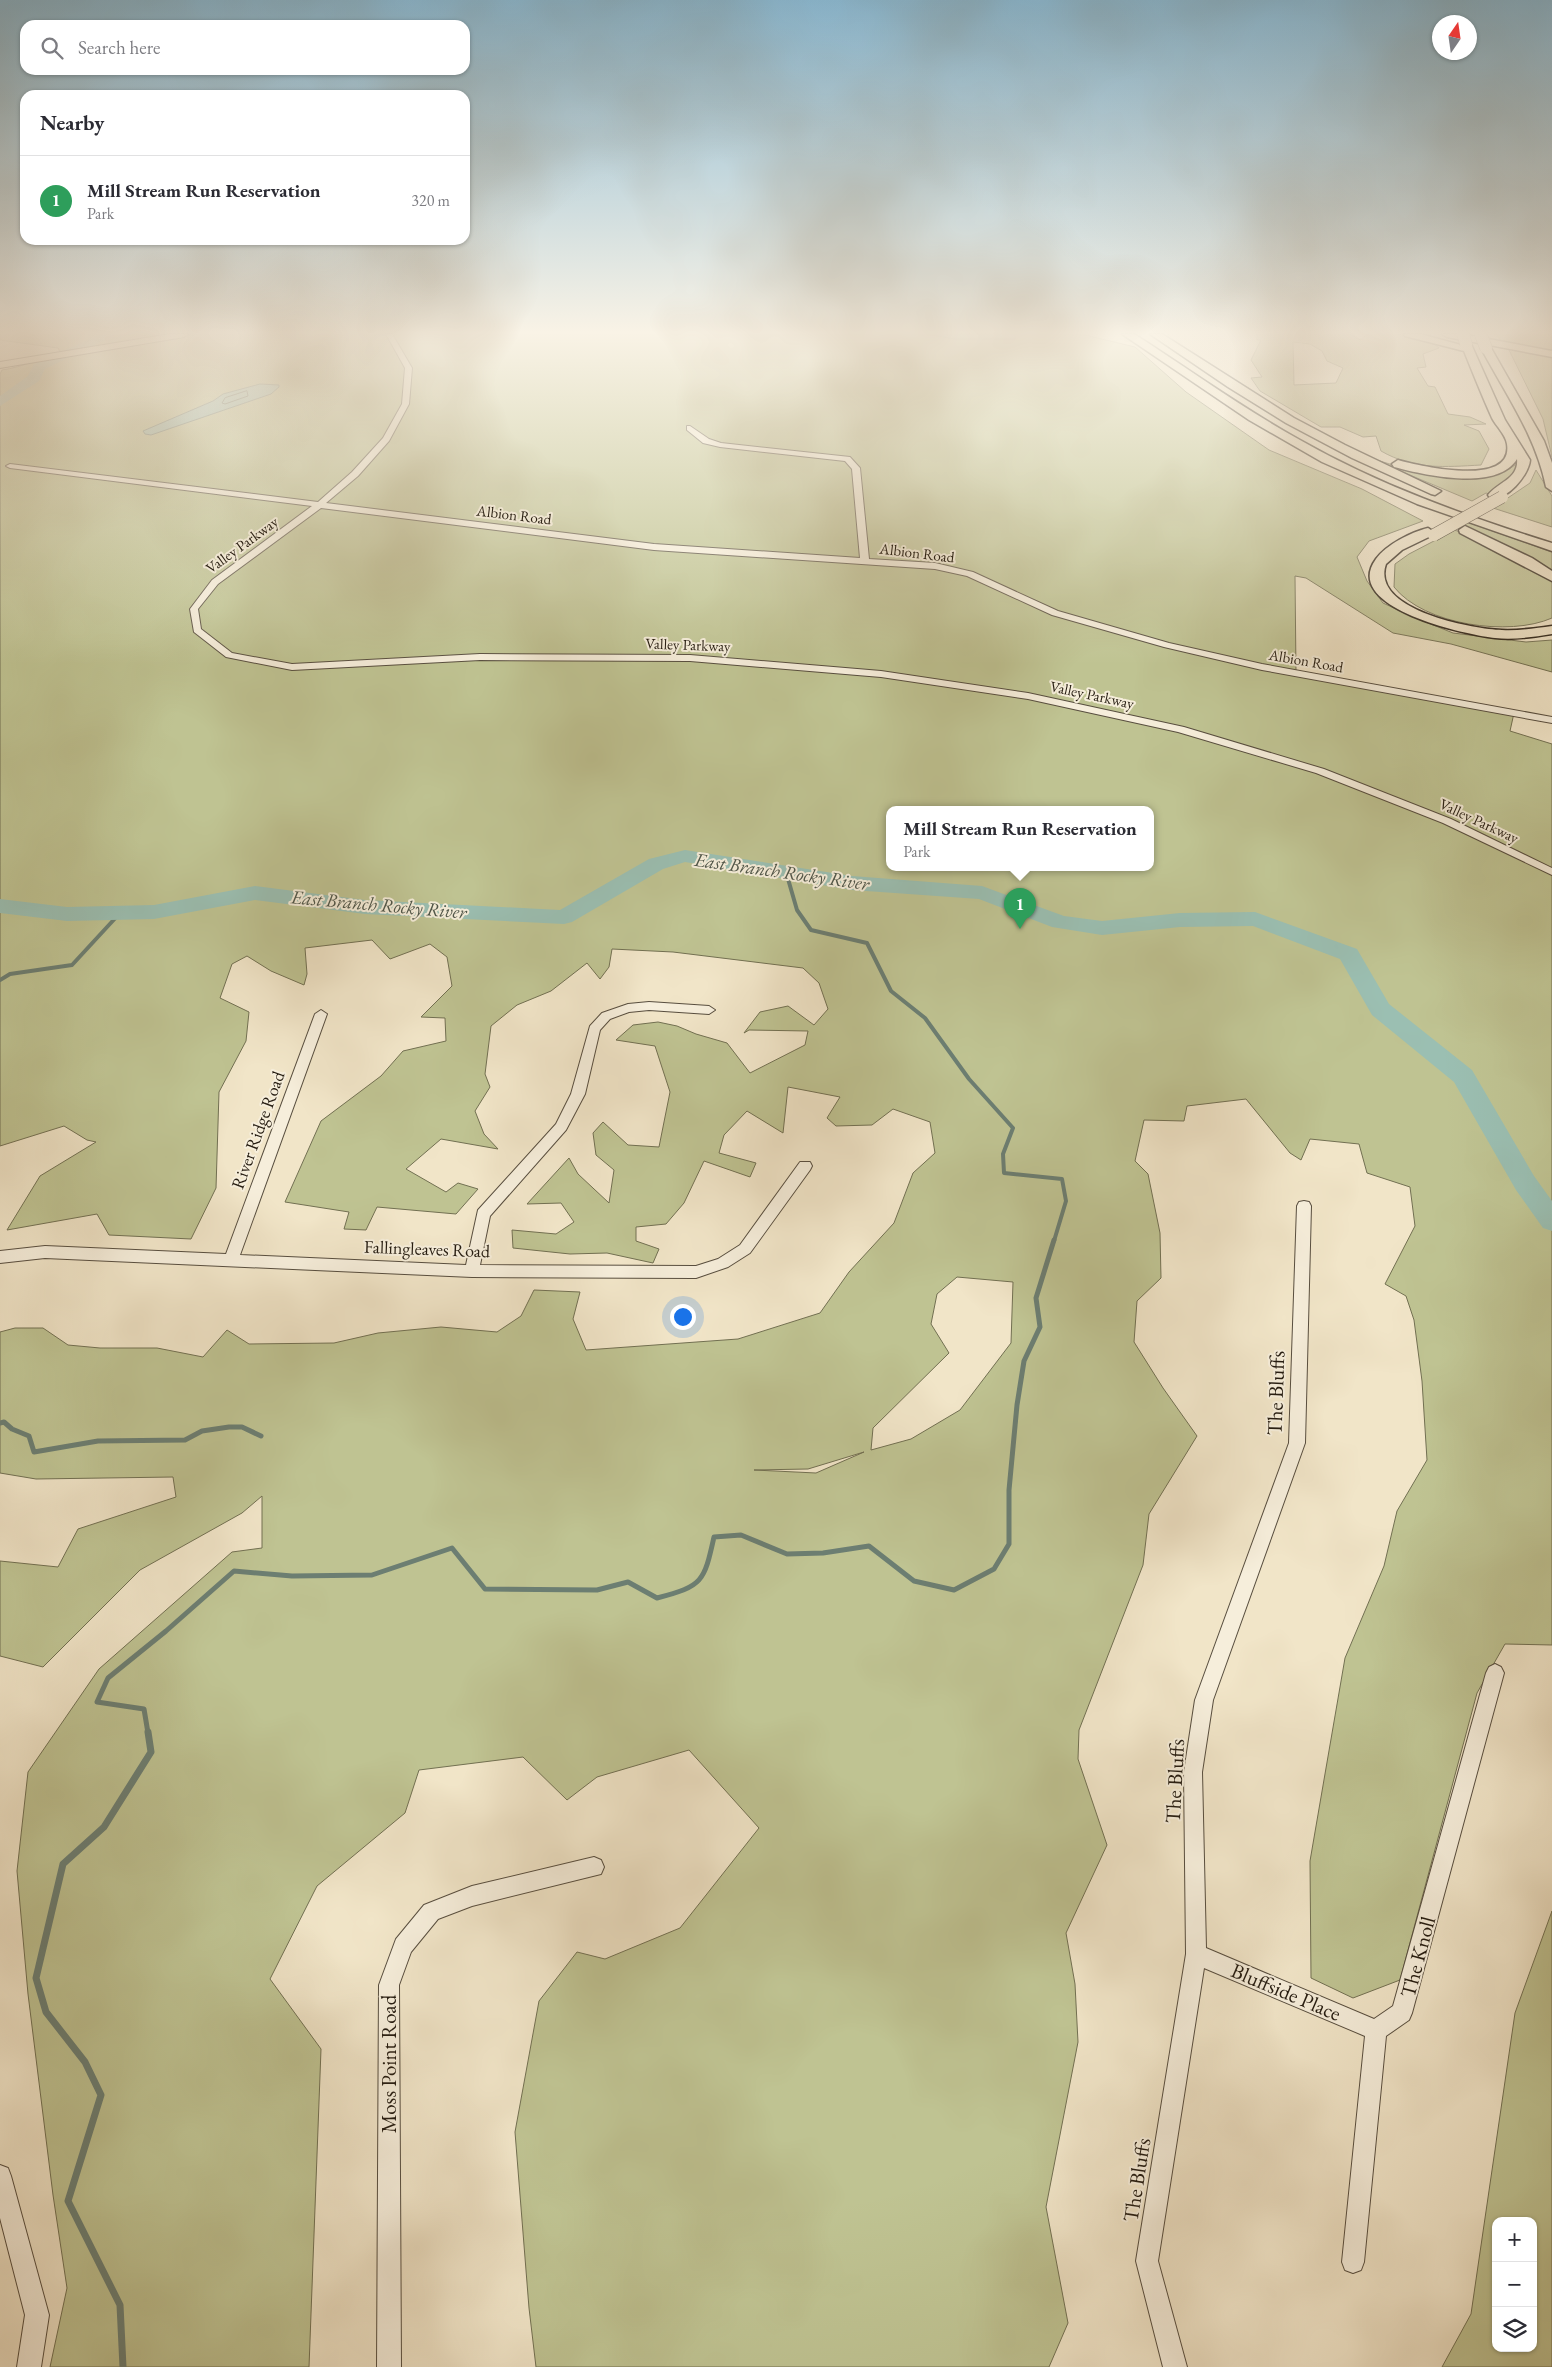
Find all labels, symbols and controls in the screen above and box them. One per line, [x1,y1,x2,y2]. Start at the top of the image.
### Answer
north arrow [1432,15,1477,60]
search box [20,20,470,75]
icon: search [38,34,66,62]
text: Search here [78,35,160,60]
text: Nearby [40,109,104,136]
text: Mill Stream Run Reservation [87,178,321,203]
text: 1 [52,190,60,211]
text: 320 m [411,190,450,211]
text: Park [87,203,114,224]
street label: Albion Road [475,500,553,529]
street label: Valley Parkway [202,512,282,577]
street label: Albion Road [878,538,956,567]
street label: Valley Parkway [645,634,731,655]
street label: Albion Road [1266,644,1345,676]
street label: Valley Parkway [1048,676,1136,713]
street label: Valley Parkway [1437,794,1522,847]
popup [886,806,1154,871]
text: Mill Stream Run Reservation [903,816,1137,841]
text: Park [903,841,930,862]
water label: East Branch Rocky River [692,847,872,896]
water label: East Branch Rocky River [289,884,468,925]
pin: 1 [1004,888,1036,929]
street label: River Ridge Road [226,1067,290,1192]
street label: Fallingleaves Road [364,1235,491,1262]
your location [670,1304,696,1330]
street label: The Bluffs [1261,1350,1290,1436]
street label: The Bluffs [1159,1738,1190,1824]
street label: The Knoll [1394,1913,1441,2000]
street label: Bluffside Place [1227,1956,1345,2027]
street label: Moss Point Road [375,1994,402,2133]
street label: The Bluffs [1117,2136,1156,2224]
map controls [1492,2217,1537,2352]
button: + [1492,2217,1537,2262]
button: − [1492,2262,1537,2307]
button: layers [1492,2307,1537,2352]

